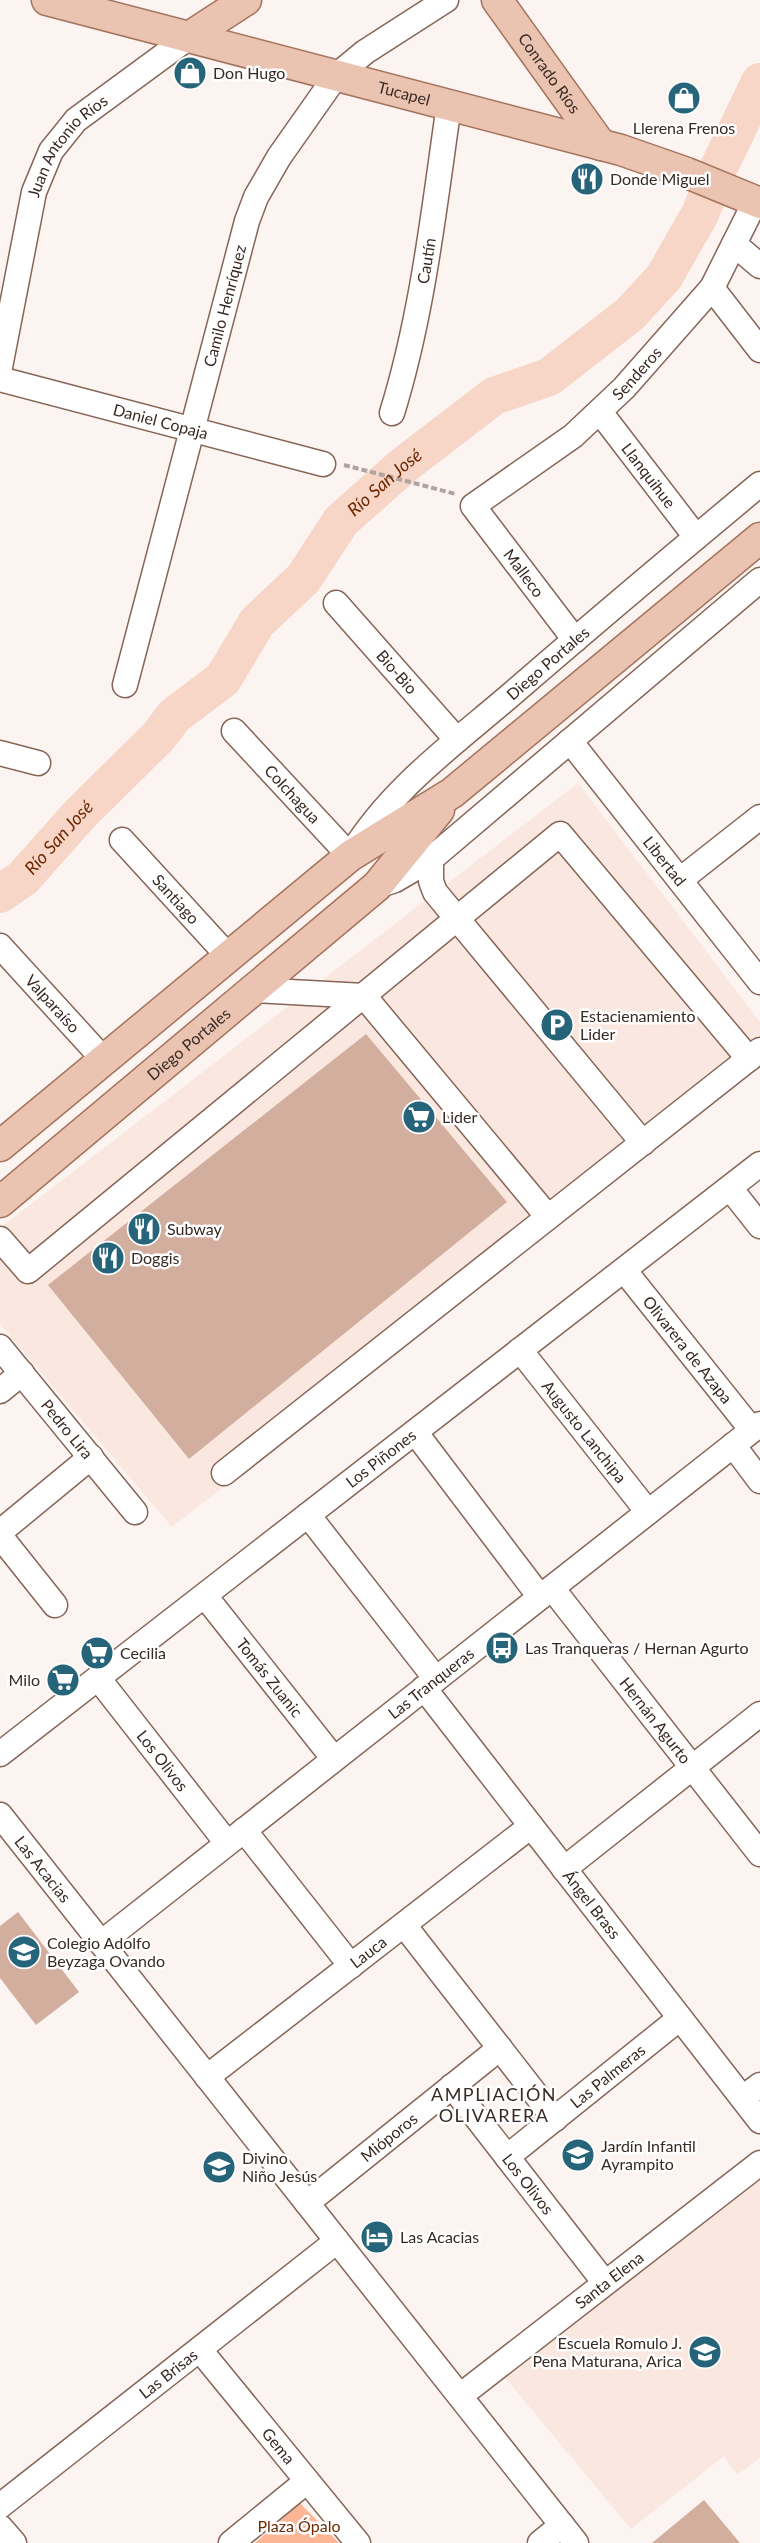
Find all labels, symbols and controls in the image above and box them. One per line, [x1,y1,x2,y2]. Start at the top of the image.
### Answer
street label: Conrado Ríos [515,29,585,117]
shop icon: Don Hugo [172,55,208,91]
place label: Don Hugo [213,63,285,82]
street label: Tucapel [376,77,432,109]
shop icon: Llerena Frenos [666,80,702,116]
street label: Juan Antonio Ríos [23,90,111,199]
place label: Llerena Frenos [633,118,735,137]
restaurant icon: Donde Miguel [569,161,605,197]
place label: Donde Miguel [610,169,710,188]
street label: Cautín [413,237,439,285]
street label: Camilo Henríquez [199,243,249,369]
street label: Senderos [608,342,665,403]
street label: Daniel Copaja [111,399,210,442]
street label: Llanquihue [618,439,680,511]
water label: Río San José [342,443,426,520]
street label: Malleco [500,545,549,600]
street label: Diego Portales [502,622,593,703]
street label: Bio-Bio [373,646,422,697]
street label: Colchagua [261,760,325,827]
water label: Río San José [19,795,97,879]
street label: Libertad [640,832,691,889]
street label: Santiago [149,870,204,927]
street label: Valparaíso [22,970,84,1036]
street label: Diego Portales [143,1003,234,1084]
place label: Estacienamiento Lider [580,1006,696,1043]
parking icon: Estacienamiento Lider [539,1007,575,1043]
supermarket icon: Lider [401,1099,437,1135]
place label: Lider [442,1107,477,1126]
restaurant icon: Subway [126,1211,162,1247]
place label: Subway [167,1219,223,1238]
restaurant icon: Doggis [90,1240,126,1276]
place label: Doggis [131,1248,180,1267]
street label: Olivarera de Azapa [639,1292,737,1407]
street label: Augusto Lanchipa [539,1376,631,1486]
street label: Pedro Lira [38,1395,97,1462]
street label: Los Piñones [342,1425,419,1491]
bus stop icon: Las Tranqueras / Hernan Agurto [484,1630,520,1666]
street label: Tomás Zuanic [233,1634,307,1721]
supermarket icon: Cecilia [79,1635,115,1671]
place label: Las Tranqueras / Hernan Agurto [525,1638,749,1657]
place label: Cecilia [120,1643,166,1662]
street label: Las Tranqueras [384,1643,477,1722]
supermarket icon: Milo [45,1662,81,1698]
place label: Milo [9,1670,40,1689]
street label: Hernán Agurto [616,1673,696,1767]
street label: Los Olivos [133,1726,193,1795]
street label: Las Acacias [11,1832,75,1906]
street label: Ángel Brass [560,1866,625,1942]
street label: Lauca [346,1932,390,1972]
place label: Colegio Adolfo Beyzaga Ovando [47,1933,165,1970]
school or university icon: Colegio Adolfo Beyzaga Ovando [6,1934,42,1970]
street label: Las Palmeras [566,2040,649,2112]
district label: AMPLIACIÓN OLIVARERA [431,2083,557,2126]
street label: Mióporos [356,2108,421,2165]
place label: Jardín Infantil Ayrampito [601,2136,696,2173]
school or university icon: Jardín Infantil Ayrampito [560,2137,596,2173]
place label: Divino Niño Jesús [242,2148,317,2185]
school or university icon: Divino Niño Jesús [201,2149,237,2185]
street label: Los Olivos [499,2149,558,2218]
hotel icon: Las Acacias [359,2219,395,2255]
place label: Las Acacias [400,2227,479,2246]
street label: Santa Elena [571,2247,647,2312]
place label: Escuela Romulo J. Pena Maturana, Arica [532,2333,682,2370]
school or university icon: Escuela Romulo J. Pena Maturana, Arica [687,2334,723,2370]
street label: Las Brisas [135,2345,201,2402]
street label: Gema [259,2424,299,2468]
park label: Plaza Ópalo [258,2516,340,2535]

